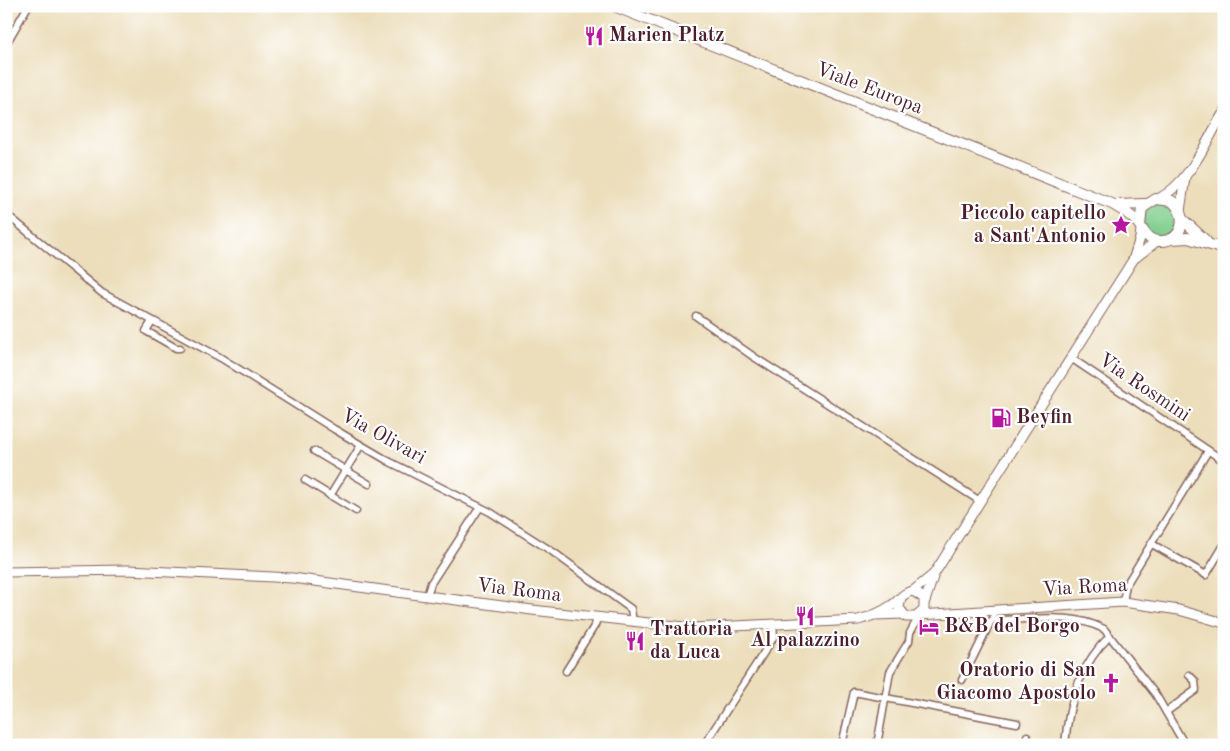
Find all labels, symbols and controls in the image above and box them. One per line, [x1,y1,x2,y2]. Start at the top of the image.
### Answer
restaurant icon: Marien Platz [583,25,605,47]
place label: Marien Platz [609,26,725,46]
street label: Viale Europa [813,59,925,119]
place label: Piccolo capitello a Sant'Antonio [960,204,1106,247]
place icon: Piccolo capitello a Sant'Antonio [1110,214,1132,236]
street label: Via Rosmini [1095,350,1193,426]
street label: Via Olivari [337,406,429,468]
fuel station icon: Beyfin [990,407,1012,429]
place label: Beyfin [1016,408,1072,428]
street label: Via Roma [475,576,563,606]
street label: Via Roma [1042,576,1128,600]
restaurant icon: Al palazzino [794,605,816,627]
hotel icon: B&B del Borgo [918,616,940,638]
place label: B&B del Borgo [944,617,1080,637]
place label: Trattoria da Luca [650,620,733,663]
restaurant icon: Trattoria da Luca [624,630,646,652]
place label: Al palazzino [750,631,860,651]
place label: Oratorio di San Giacomo Apostolo [936,661,1096,704]
church icon: Oratorio di San Giacomo Apostolo [1100,672,1122,694]

